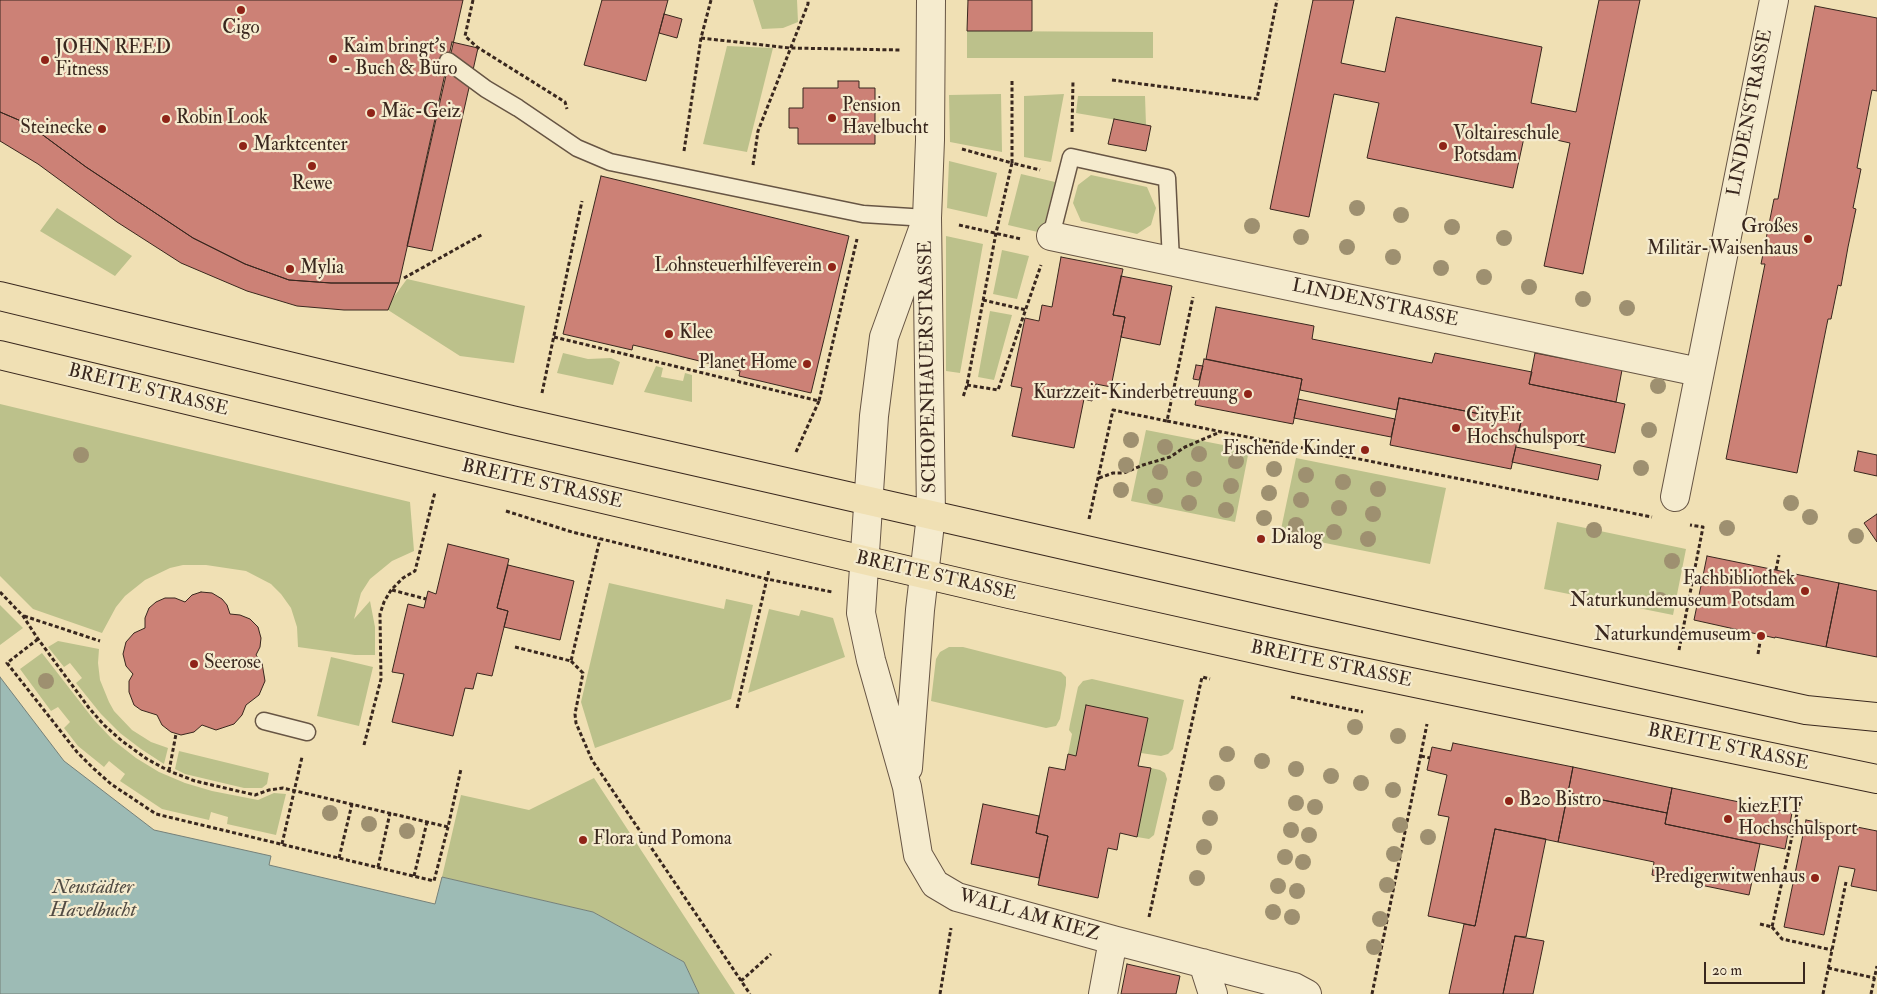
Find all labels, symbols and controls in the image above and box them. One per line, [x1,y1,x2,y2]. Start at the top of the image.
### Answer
marker: Cigo [235,4,247,16]
place label: Cigo [222,18,260,40]
street label: LINDENSTRASSE [1724,28,1778,198]
place label: Kaim bringt's - Buch & Büro [343,37,457,81]
place label: JOHN REED Fitness [55,38,171,82]
marker: Kaim bringt's - Buch & Büro [327,53,339,65]
marker: JOHN REED Fitness [39,54,51,66]
place label: Pension Havelbucht [842,96,929,140]
place label: Mäc-Geiz [381,102,461,124]
marker: Mäc-Geiz [365,107,377,119]
place label: Robin Look [176,108,268,130]
marker: Pension Havelbucht [826,112,838,124]
marker: Robin Look [160,113,172,125]
place label: Steinecke [20,118,92,140]
marker: Steinecke [96,123,108,135]
place label: Voltaireschule Potsdam [1453,124,1559,168]
place label: Marktcenter [253,135,348,157]
marker: Marktcenter [237,140,249,152]
marker: Voltaireschule Potsdam [1437,140,1449,152]
marker: Rewe [306,160,318,172]
place label: Rewe [292,174,332,196]
place label: Großes Militär-Waisenhaus [1647,217,1798,261]
marker: Großes Militär-Waisenhaus [1802,233,1814,245]
street label: SCHOPENHAUERSTRASSE [915,241,943,493]
place label: Lohnsteuerhilfeverein [654,256,822,278]
place label: Mylia [300,258,344,280]
marker: Lohnsteuerhilfeverein [826,261,838,273]
marker: Mylia [284,263,296,275]
street label: LINDENSTRASSE [1290,275,1460,333]
place label: Klee [679,323,713,345]
marker: Klee [663,328,675,340]
place label: Planet Home [698,353,797,375]
marker: Planet Home [801,358,813,370]
street label: BREITE STRASSE [66,360,230,422]
place label: Kurzzeit-Kinderbetreuung [1033,383,1238,405]
marker: Kurzzeit-Kinderbetreuung [1242,388,1254,400]
place label: CityFit Hochschulsport [1466,406,1585,450]
marker: CityFit Hochschulsport [1450,422,1462,434]
place label: Fischende Kinder [1223,439,1355,461]
marker: Fischende Kinder [1359,444,1371,456]
street label: BREITE STRASSE [459,455,625,515]
place label: Dialog [1271,528,1323,550]
marker: Dialog [1255,533,1267,545]
street label: BREITE STRASSE [853,547,1019,607]
place label: Fachbibliothek Naturkundemuseum Potsdam [1570,569,1795,613]
marker: Fachbibliothek Naturkundemuseum Potsdam [1799,585,1811,597]
place label: Naturkundemuseum [1594,625,1751,647]
marker: Naturkundemuseum [1755,630,1767,642]
street label: BREITE STRASSE [1248,637,1414,693]
place label: Seerose [204,653,261,675]
marker: Seerose [188,658,200,670]
street label: BREITE STRASSE [1645,720,1811,776]
place label: B20 Bistro [1519,790,1601,812]
marker: B20 Bistro [1503,795,1515,807]
place label: kiezFIT Hochschulsport [1738,797,1857,841]
marker: kiezFIT Hochschulsport [1722,813,1734,825]
place label: Flora und Pomona [593,829,732,851]
marker: Flora und Pomona [577,834,589,846]
place label: Predigerwitwenhaus [1654,867,1805,889]
marker: Predigerwitwenhaus [1809,872,1821,884]
water label: Neustädter Havelbucht [50,877,136,924]
street label: WALL AM KIEZ [956,885,1102,947]
scale bar [1707,952,1808,984]
text: 20 m [1712,961,1742,980]

